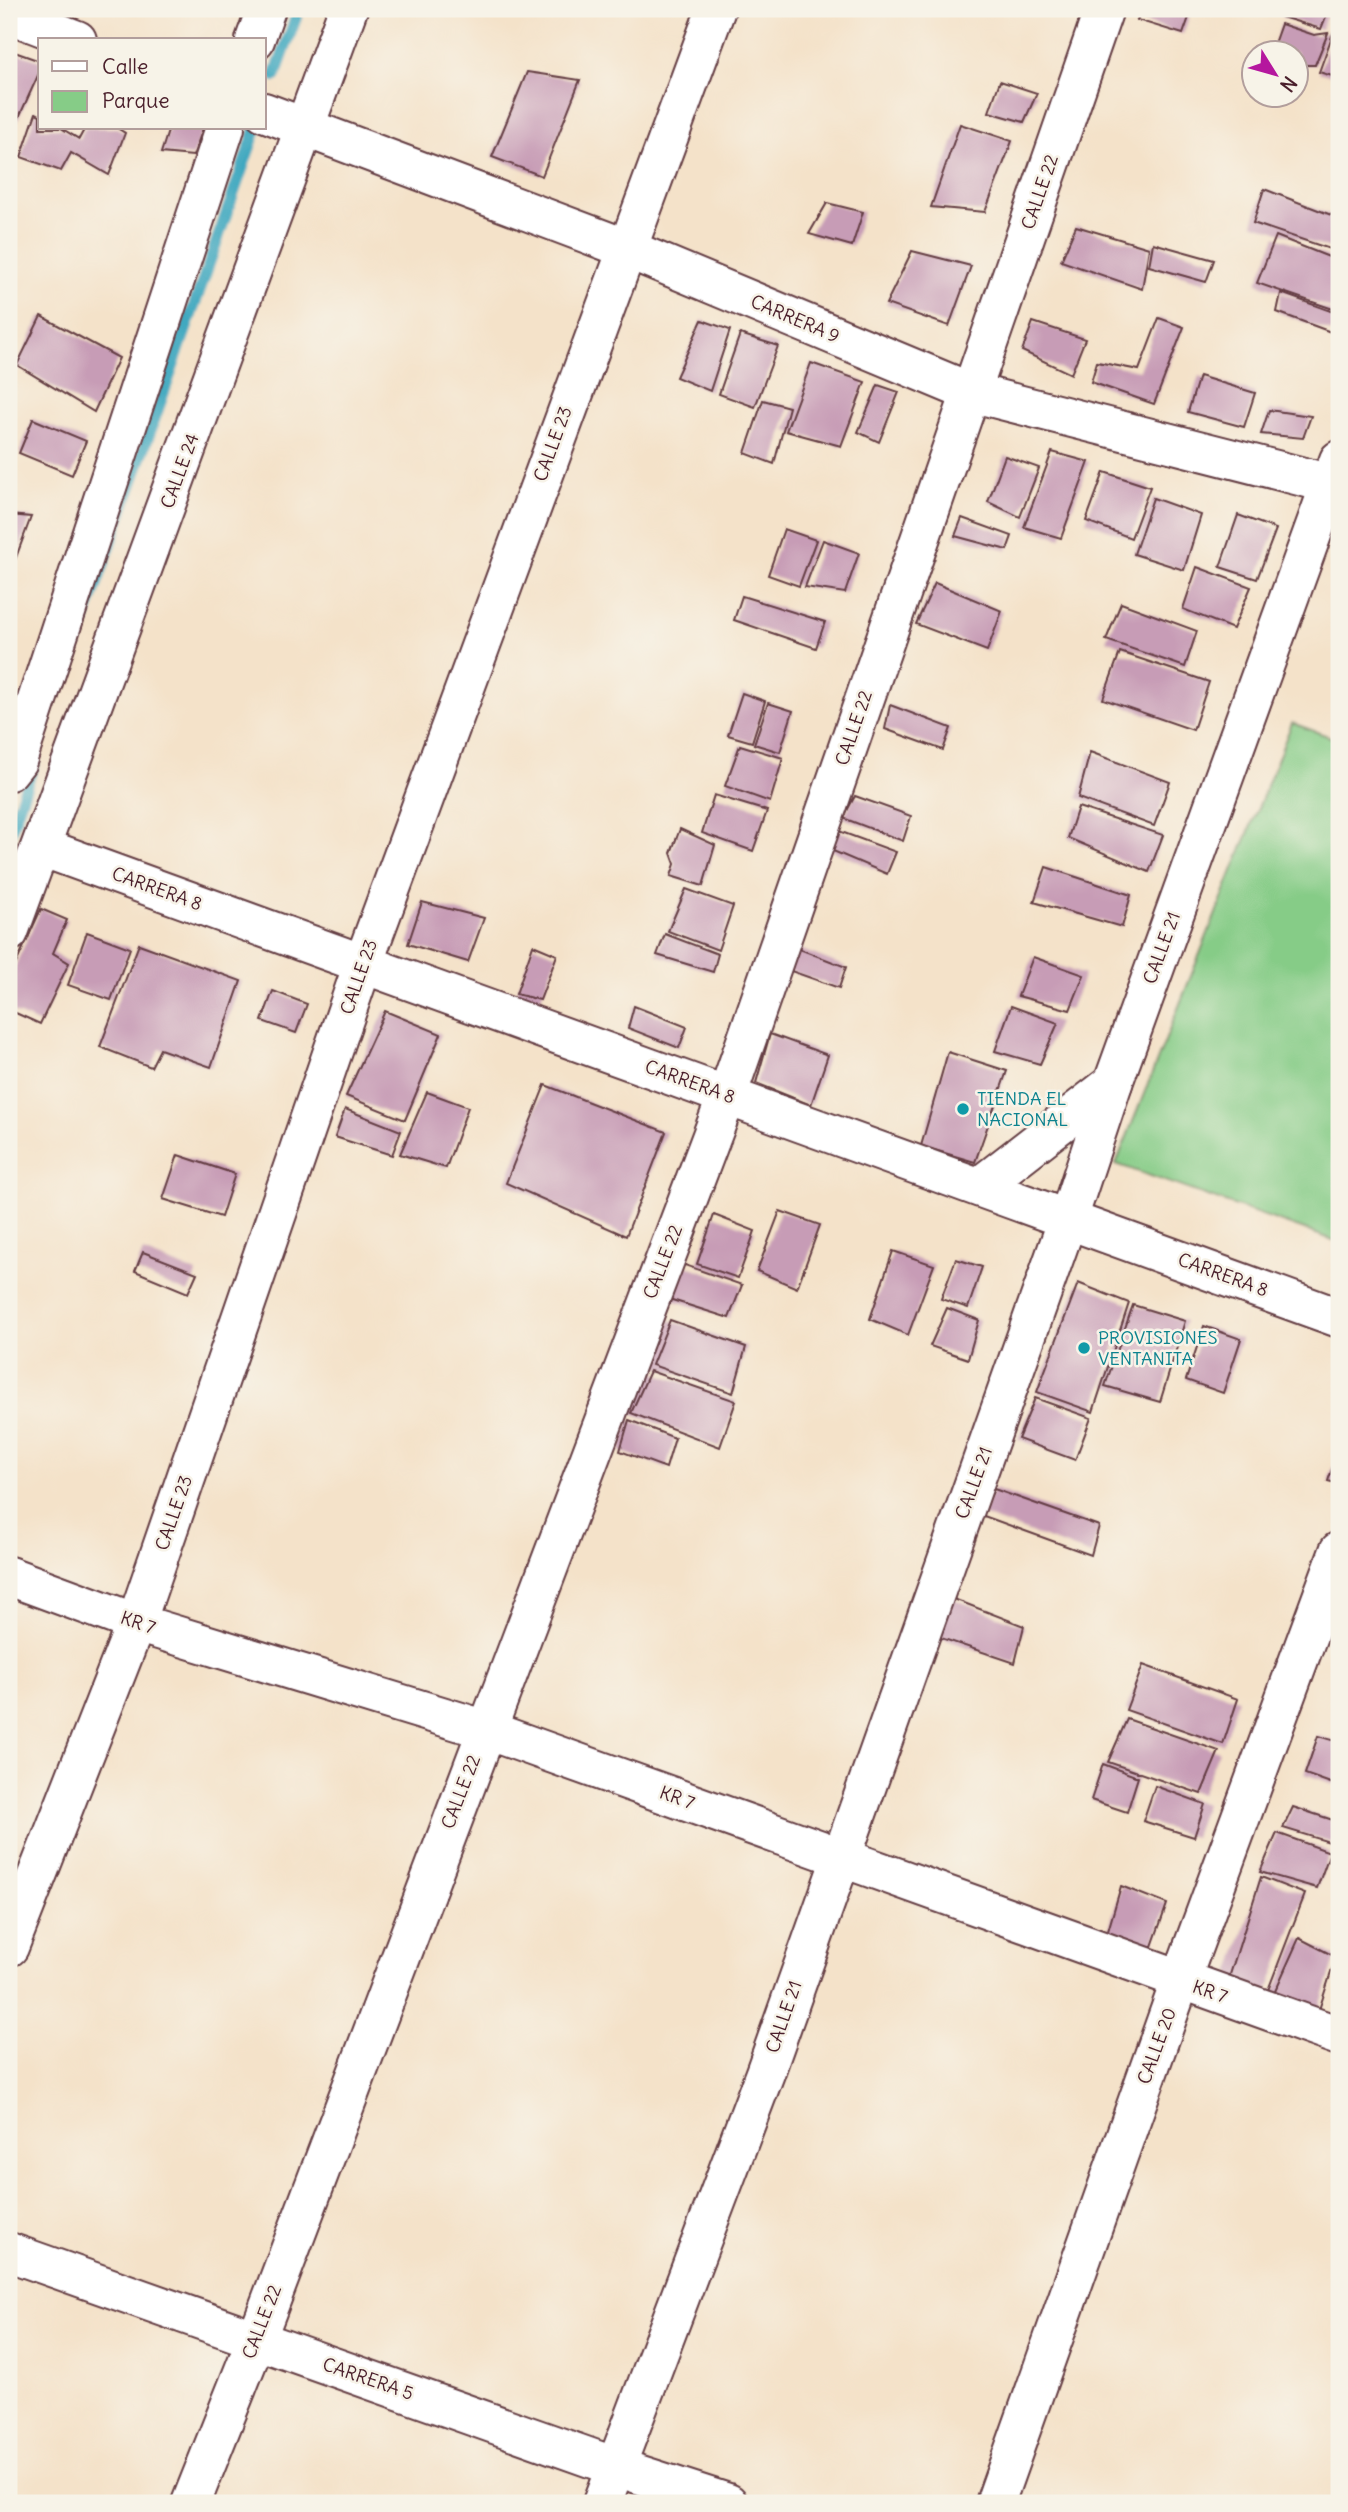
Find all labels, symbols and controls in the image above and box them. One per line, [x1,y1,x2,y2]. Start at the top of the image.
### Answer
legend [38,38,266,130]
north arrow [1240,38,1310,108]
text: Calle [102,53,148,80]
text: N [1275,72,1302,97]
text: Parque [102,87,170,114]
street label: CALLE 22 [1016,151,1063,232]
street label: CARRERA 9 [747,289,843,348]
street label: CALLE 23 [528,403,577,484]
street label: CALLE 24 [155,430,204,511]
street label: CALLE 22 [830,687,877,768]
street label: CARRERA 8 [109,862,206,916]
street label: CALLE 21 [1138,909,1185,987]
street label: CALLE 23 [335,936,382,1017]
street label: CARRERA 8 [642,1055,739,1109]
place label: TIENDA EL NACIONAL [977,1087,1068,1131]
marker: TIENDA EL NACIONAL [955,1101,971,1117]
street label: CALLE 22 [638,1221,687,1302]
street label: CARRERA 8 [1175,1248,1272,1302]
place label: PROVISIONES VENTANITA [1098,1326,1217,1370]
marker: PROVISIONES VENTANITA [1076,1340,1092,1356]
street label: CALLE 21 [950,1444,997,1522]
street label: CALLE 23 [150,1472,197,1553]
street label: KR 7 [118,1606,159,1639]
street label: CALLE 22 [436,1751,485,1832]
street label: KR 7 [656,1781,698,1814]
street label: KR 7 [1190,1975,1231,2008]
street label: CALLE 21 [760,1978,807,2056]
street label: CALLE 20 [1132,2005,1181,2087]
street label: CALLE 22 [237,2281,286,2362]
street label: CARRERA 5 [320,2352,417,2405]

